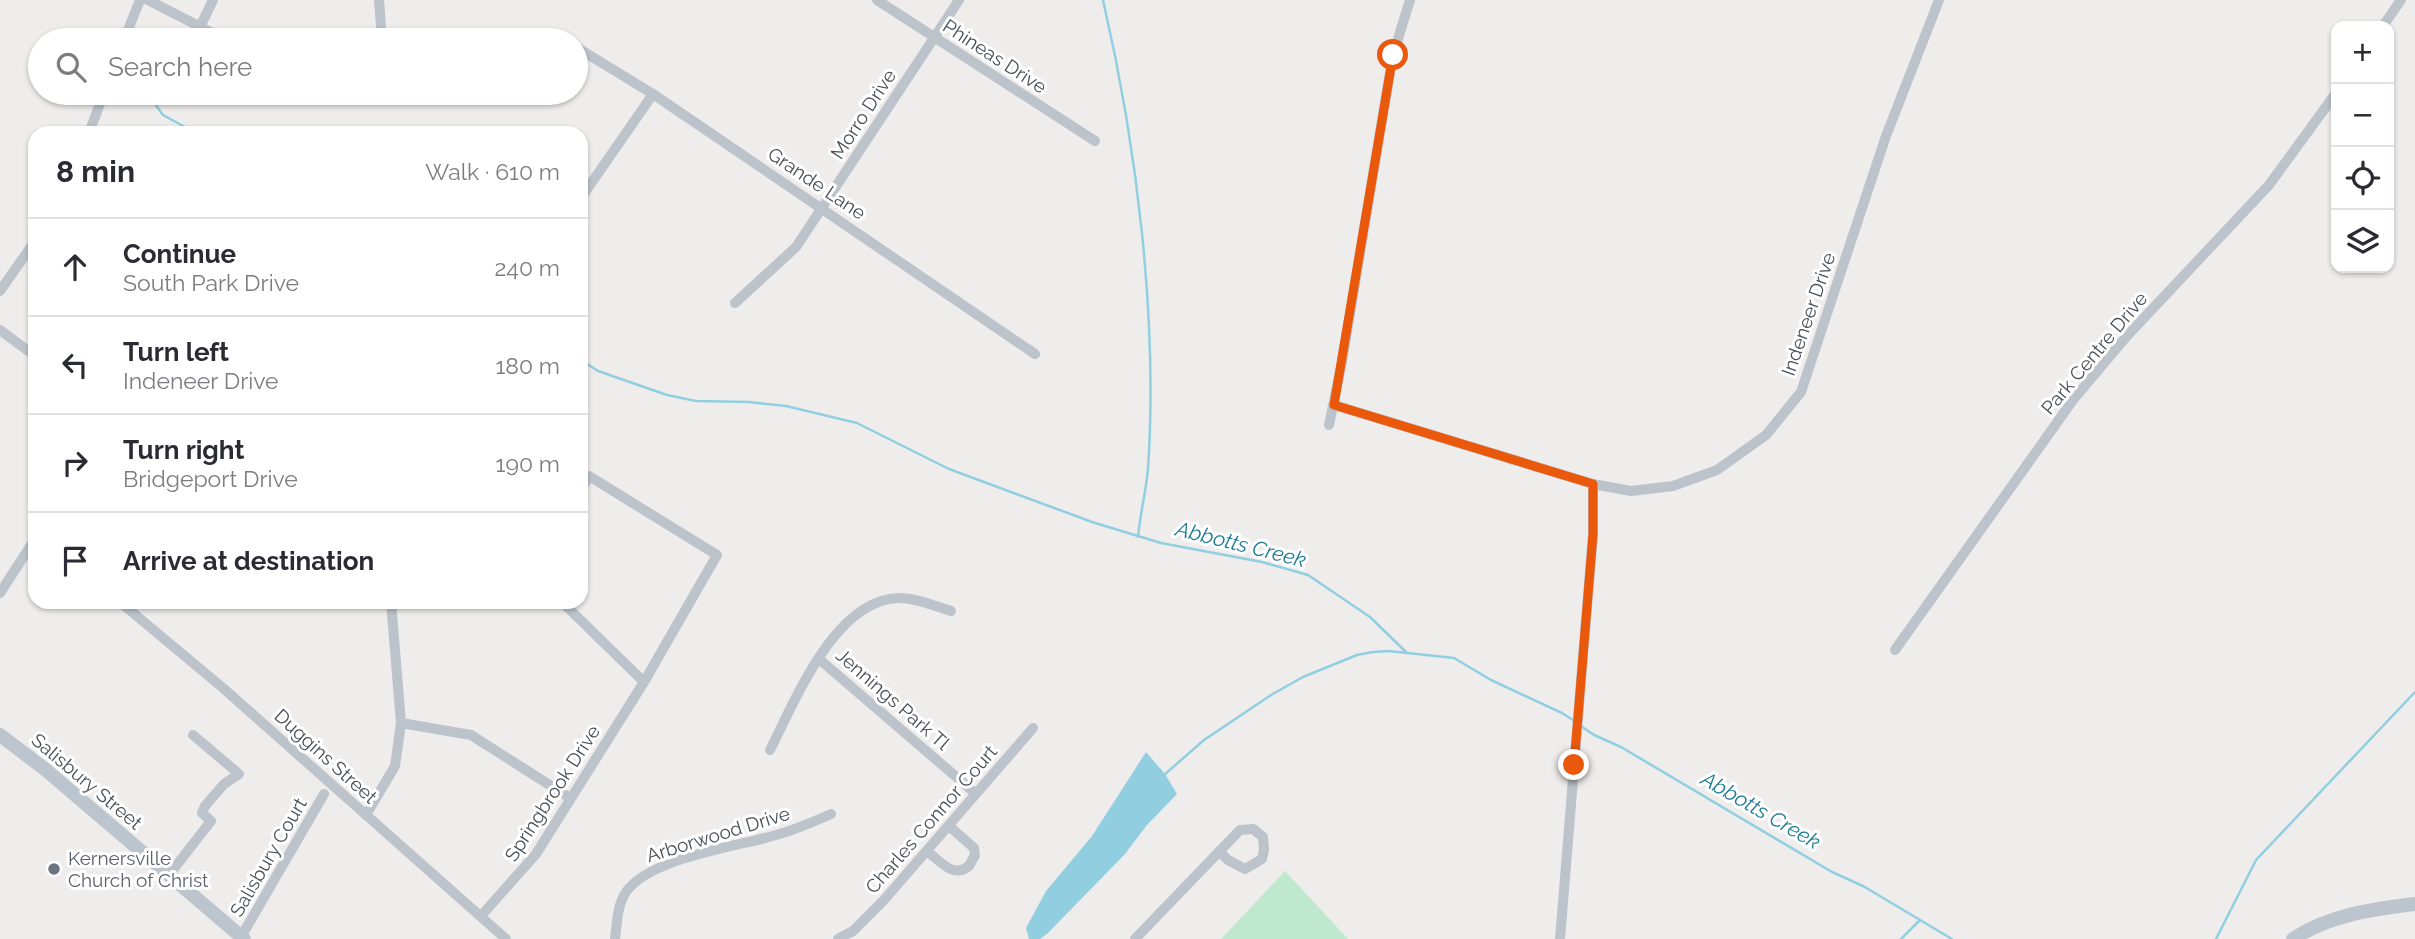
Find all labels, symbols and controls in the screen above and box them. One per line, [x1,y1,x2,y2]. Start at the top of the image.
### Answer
street label: Phineas Drive [939,14,1051,98]
map controls [2331,21,2394,273]
button: + [2331,21,2394,84]
search box [28,28,588,105]
route start [1377,39,1408,70]
icon: search [52,48,90,86]
text: Search here [108,52,252,82]
street label: Morro Drive [826,65,900,163]
button: − [2331,84,2394,147]
street label: Grande Lane [764,142,870,224]
button: locate [2331,147,2394,210]
text: 8 min [56,154,135,189]
text: Walk · 610 m [425,158,560,185]
button: layers [2331,210,2394,273]
text: Continue [123,239,236,269]
icon: ahead [56,248,94,286]
street label: Indeneer Drive [1777,250,1839,378]
text: 240 m [494,254,560,281]
text: South Park Drive [123,269,299,296]
street label: Park Centre Drive [2036,287,2152,419]
text: Turn left [123,337,229,367]
icon: left [56,346,94,384]
text: 180 m [495,352,560,379]
text: Indeneer Drive [123,367,279,394]
text: Turn right [123,435,244,465]
icon: right [56,444,94,482]
text: 190 m [496,450,560,477]
text: Bridgeport Drive [123,465,298,492]
water label: Abbotts Creek [1172,516,1309,572]
icon: arrive [56,542,94,580]
text: Arrive at destination [123,546,374,576]
street label: Jennings Park Tl [832,644,955,755]
street label: Duggins Street [270,704,382,808]
street label: Springbrook Drive [500,721,604,865]
street label: Salisbury Street [27,728,147,834]
street label: Charles Connor Court [861,740,1002,898]
route end [1558,749,1589,780]
water label: Abbotts Creek [1696,765,1825,854]
street label: Salisbury Court [225,793,311,920]
street label: Arborwood Drive [644,802,792,866]
place label: Kernersville Church of Christ [68,847,209,891]
marker: Kernersville Church of Christ [46,861,62,877]

